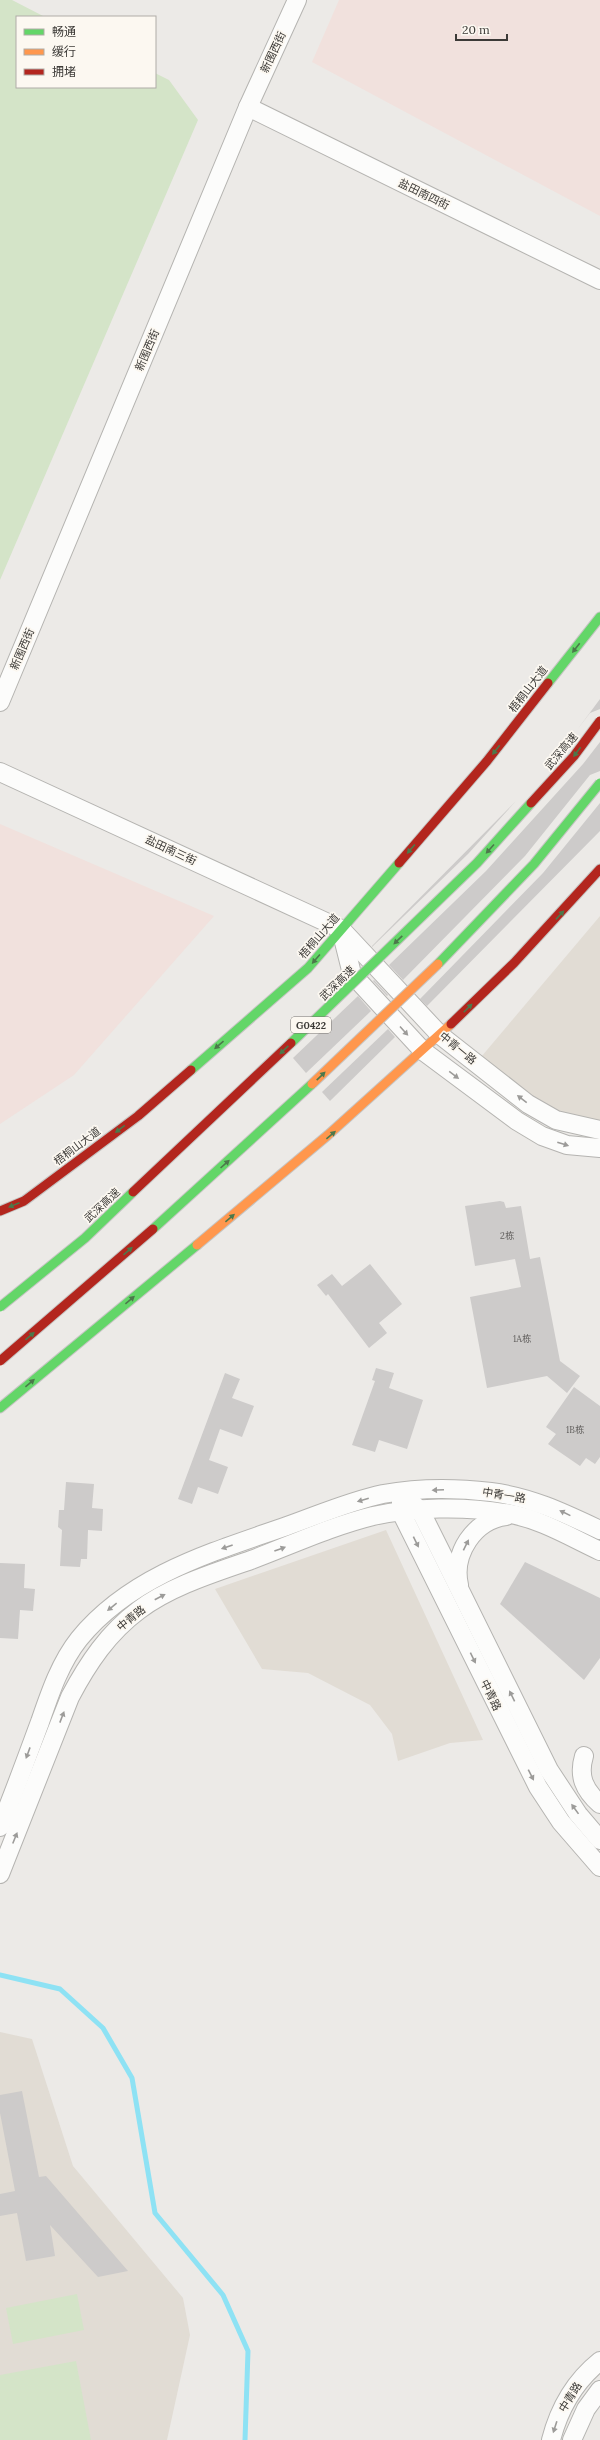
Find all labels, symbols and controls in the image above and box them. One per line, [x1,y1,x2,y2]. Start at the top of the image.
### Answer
legend [16,16,156,88]
scale bar [456,16,507,42]
text: 20 m [462,22,490,37]
text: 畅通 [52,24,76,39]
street label: 新围西街 [257,29,289,75]
text: 缓行 [52,44,76,59]
text: 拥堵 [52,64,76,79]
street label: 盐田南四街 [396,176,452,212]
street label: 新围西街 [132,327,162,373]
street label: 新围西街 [7,626,37,672]
one-way arrow [572,642,580,653]
street label: 梧桐山大道 [506,663,550,715]
street label: 武深高速 [541,730,581,772]
one-way arrow [491,745,500,756]
one-way arrow [573,747,581,758]
street label: 盐田南三街 [143,832,199,868]
one-way arrow [406,844,416,854]
one-way arrow [485,844,495,854]
one-way arrow [555,910,564,920]
street label: 梧桐山大道 [296,911,342,961]
one-way arrow [393,935,403,945]
one-way arrow [311,953,320,964]
street label: 武深高速 [316,963,358,1003]
one-way arrow [463,1003,473,1013]
road number: G0422 [291,1017,331,1033]
one-way arrow [399,1026,409,1036]
street label: 中青一路 [436,1029,480,1067]
one-way arrow [213,1041,224,1050]
one-way arrow [279,1045,289,1055]
one-way arrow [449,1070,460,1079]
one-way arrow [316,1072,326,1081]
one-way arrow [517,1095,528,1104]
street label: 梧桐山大道 [51,1124,103,1168]
one-way arrow [114,1125,125,1134]
one-way arrow [325,1130,336,1139]
one-way arrow [558,1141,570,1147]
one-way arrow [220,1160,230,1169]
street label: 武深高速 [81,1185,123,1225]
one-way arrow [8,1202,20,1208]
one-way arrow [225,1213,236,1222]
house number: 2栋 [500,1230,514,1241]
one-way arrow [123,1246,133,1256]
one-way arrow [125,1296,136,1305]
one-way arrow [24,1331,35,1340]
house number: 1A栋 [513,1333,531,1344]
one-way arrow [25,1379,35,1388]
house number: 1B栋 [566,1424,584,1435]
street label: 中青一路 [481,1485,527,1505]
one-way arrow [432,1487,444,1494]
one-way arrow [356,1497,368,1503]
one-way arrow [559,1510,571,1516]
one-way arrow [412,1536,419,1547]
one-way arrow [463,1539,469,1551]
one-way arrow [220,1544,232,1550]
one-way arrow [275,1546,287,1552]
one-way arrow [154,1594,166,1601]
one-way arrow [107,1602,117,1611]
street label: 中青路 [114,1602,148,1634]
one-way arrow [470,1653,476,1664]
street label: 中青路 [477,1677,505,1713]
one-way arrow [509,1691,515,1702]
one-way arrow [60,1710,66,1722]
one-way arrow [25,1748,31,1760]
one-way arrow [528,1769,534,1780]
one-way arrow [571,1804,579,1815]
one-way arrow [13,1832,19,1844]
street label: 中青路 [555,2379,585,2415]
one-way arrow [552,2421,558,2433]

